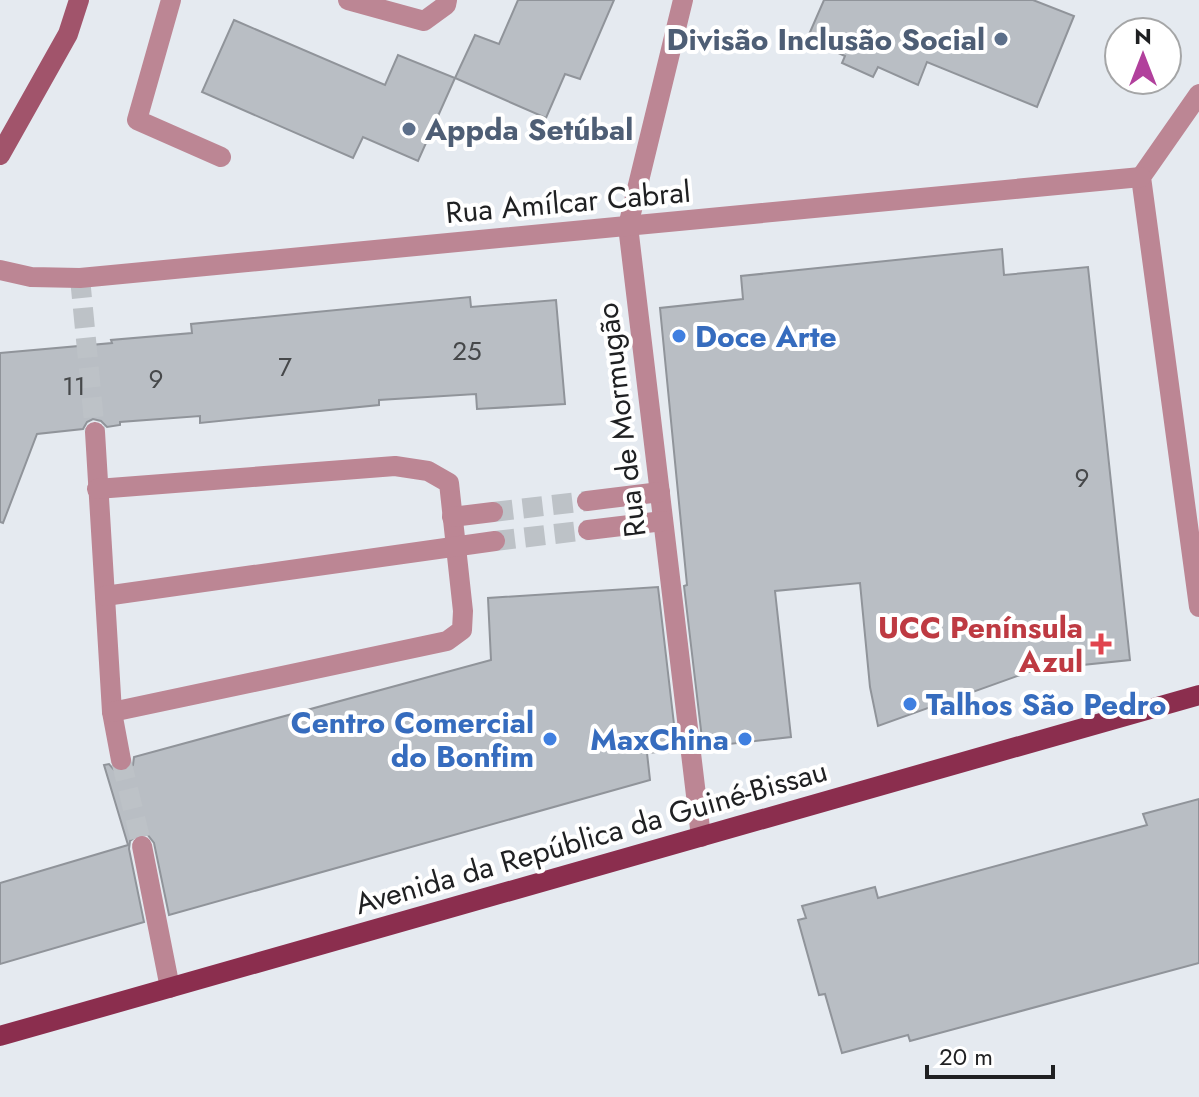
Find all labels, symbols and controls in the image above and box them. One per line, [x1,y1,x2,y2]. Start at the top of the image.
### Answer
north arrow [1103,16,1183,96]
place label: Divisão Inclusão Social [666,18,985,61]
text: N [1134,20,1152,52]
marker: Divisão Inclusão Social [992,30,1010,48]
place label: Appda Setúbal [424,108,633,151]
marker: Appda Setúbal [400,120,418,138]
street label: Rua Amílcar Cabral [444,170,692,234]
street label: Rua de Mormugão [585,300,657,540]
place label: Doce Arte [695,315,837,358]
marker: Doce Arte [670,327,688,345]
house number: 25 [452,332,482,370]
house number: 7 [278,348,292,386]
house number: 9 [149,360,163,398]
house number: 11 [62,367,86,405]
house number: 9 [1075,459,1089,497]
place label: UCC Península Azul [878,606,1083,683]
marker: UCC Península Azul [1090,633,1112,655]
place label: Talhos São Pedro [926,683,1166,726]
marker: Talhos São Pedro [901,695,919,713]
place label: Centro Comercial do Bonfim [291,701,534,778]
place label: MaxChina [590,718,729,761]
marker: Centro Comercial do Bonfim [541,730,559,748]
marker: MaxChina [736,730,754,748]
street label: Avenida da República da Guiné-Bissau [350,749,832,925]
scale bar [927,1029,1053,1079]
text: 20 m [939,1039,993,1074]

